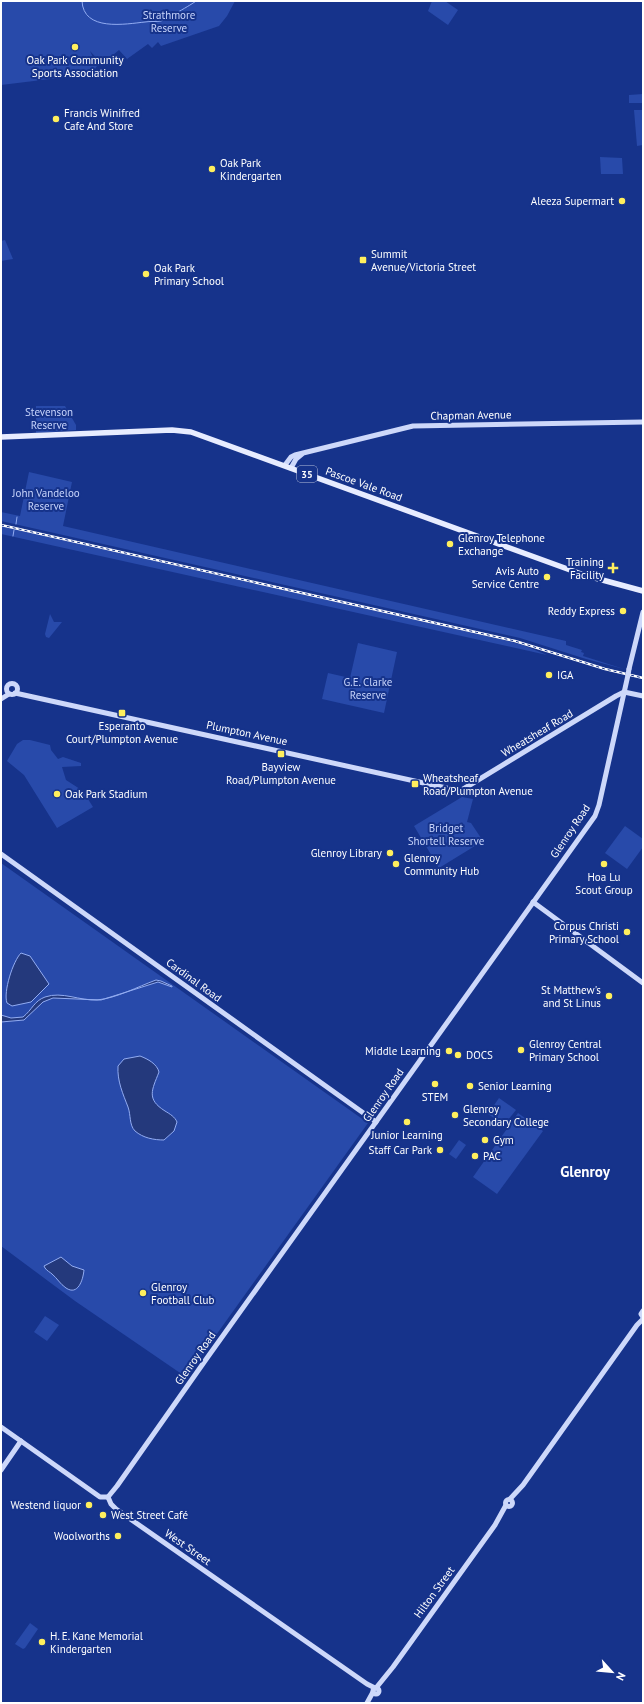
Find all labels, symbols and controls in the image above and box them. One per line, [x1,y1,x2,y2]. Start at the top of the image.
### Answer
park label: Strathmore Reserve [143,8,196,35]
marker: Oak Park Community Sports Association [70,42,80,52]
place label: Oak Park Community Sports Association [26,53,124,80]
place label: Francis Winifred Cafe And Store [64,106,140,133]
marker: Francis Winifred Cafe And Store [51,114,61,124]
place label: Oak Park Kindergarten [220,156,282,183]
marker: Oak Park Kindergarten [207,164,217,174]
place label: Aleeza Supermart [531,194,614,208]
marker: Aleeza Supermart [617,196,627,206]
place label: Summit Avenue/Victoria Street [371,247,476,274]
marker: Summit Avenue/Victoria Street [358,255,368,265]
place label: Oak Park Primary School [154,261,225,288]
marker: Oak Park Primary School [141,269,151,279]
park label: Stevenson Reserve [25,405,73,432]
street label: Chapman Avenue [430,407,512,423]
street label: Pascoe Vale Road [324,464,404,504]
road number: 35 [297,466,317,482]
park label: John Vandeloo Reserve [11,486,80,513]
place label: Glenroy Telephone Exchange [458,531,545,558]
marker: Glenroy Telephone Exchange [445,539,455,549]
place label: Training Facility [566,555,605,582]
marker: Training Facility [607,562,619,574]
place label: Avis Auto Service Centre [472,564,539,591]
marker: Avis Auto Service Centre [542,572,552,582]
place label: Reddy Express [548,604,615,618]
marker: Reddy Express [618,606,628,616]
place label: IGA [557,668,574,682]
marker: IGA [544,670,554,680]
park label: G.E. Clarke Reserve [344,675,393,702]
street label: Wheatsheaf Road [499,706,576,760]
marker: Esperanto Court/Plumpton Avenue [117,708,127,718]
street label: Plumpton Avenue [205,718,289,749]
place label: Esperanto Court/Plumpton Avenue [66,719,178,746]
marker: Bayview Road/Plumpton Avenue [276,749,286,759]
place label: Bayview Road/Plumpton Avenue [226,760,336,787]
place label: Wheatsheaf Road/Plumpton Avenue [423,771,533,798]
marker: Wheatsheaf Road/Plumpton Avenue [410,779,420,789]
place label: Oak Park Stadium [65,787,148,801]
marker: Oak Park Stadium [52,789,62,799]
street label: Glenroy Road [547,801,593,861]
park label: Bridget Shortell Reserve [408,821,485,848]
place label: Glenroy Library [311,846,383,860]
marker: Glenroy Library [385,848,395,858]
place label: Glenroy Community Hub [404,851,479,878]
marker: Glenroy Community Hub [391,859,401,869]
marker: Hoa Lu Scout Group [599,859,609,869]
place label: Hoa Lu Scout Group [575,870,633,897]
place label: Corpus Christi Primary School [549,919,620,946]
marker: Corpus Christi Primary School [622,927,632,937]
street label: Cardinal Road [164,955,224,1005]
place label: St Matthew's and St Linus [541,983,601,1010]
marker: St Matthew's and St Linus [604,991,614,1001]
place label: Glenroy Central Primary School [529,1037,602,1064]
place label: Middle Learning [365,1044,441,1058]
marker: Glenroy Central Primary School [516,1045,526,1055]
marker: Middle Learning [444,1046,454,1056]
place label: DOCS [466,1048,493,1062]
marker: DOCS [453,1050,463,1060]
street label: Glenroy Road [359,1066,407,1124]
marker: STEM [430,1079,440,1089]
place label: Senior Learning [478,1079,552,1093]
marker: Senior Learning [465,1081,475,1091]
place label: STEM [422,1090,448,1104]
place label: Glenroy Secondary College [463,1102,549,1129]
marker: Glenroy Secondary College [450,1110,460,1120]
marker: Junior Learning [402,1117,412,1127]
place label: Junior Learning [370,1128,443,1142]
place label: Gym [493,1133,514,1147]
marker: Gym [480,1135,490,1145]
place label: Staff Car Park [369,1143,433,1157]
marker: Staff Car Park [435,1145,445,1155]
place label: PAC [483,1149,501,1163]
marker: PAC [470,1151,480,1161]
district label: Glenroy [560,1162,611,1181]
place label: Glenroy Football Club [151,1280,214,1307]
marker: Glenroy Football Club [138,1288,148,1298]
street label: Glenroy Road [171,1329,219,1387]
place label: Westend liquor [10,1498,81,1512]
marker: Westend liquor [84,1500,94,1510]
place label: West Street Café [111,1508,188,1522]
marker: West Street Café [98,1510,108,1520]
street label: West Street [162,1526,214,1568]
place label: Woolworths [54,1529,110,1543]
marker: Woolworths [113,1531,123,1541]
street label: Hilton Street [411,1563,457,1620]
place label: H. E. Kane Memorial Kindergarten [50,1629,144,1656]
marker: H. E. Kane Memorial Kindergarten [37,1637,47,1647]
north arrow [592,1652,632,1692]
text: N [613,1670,629,1683]

